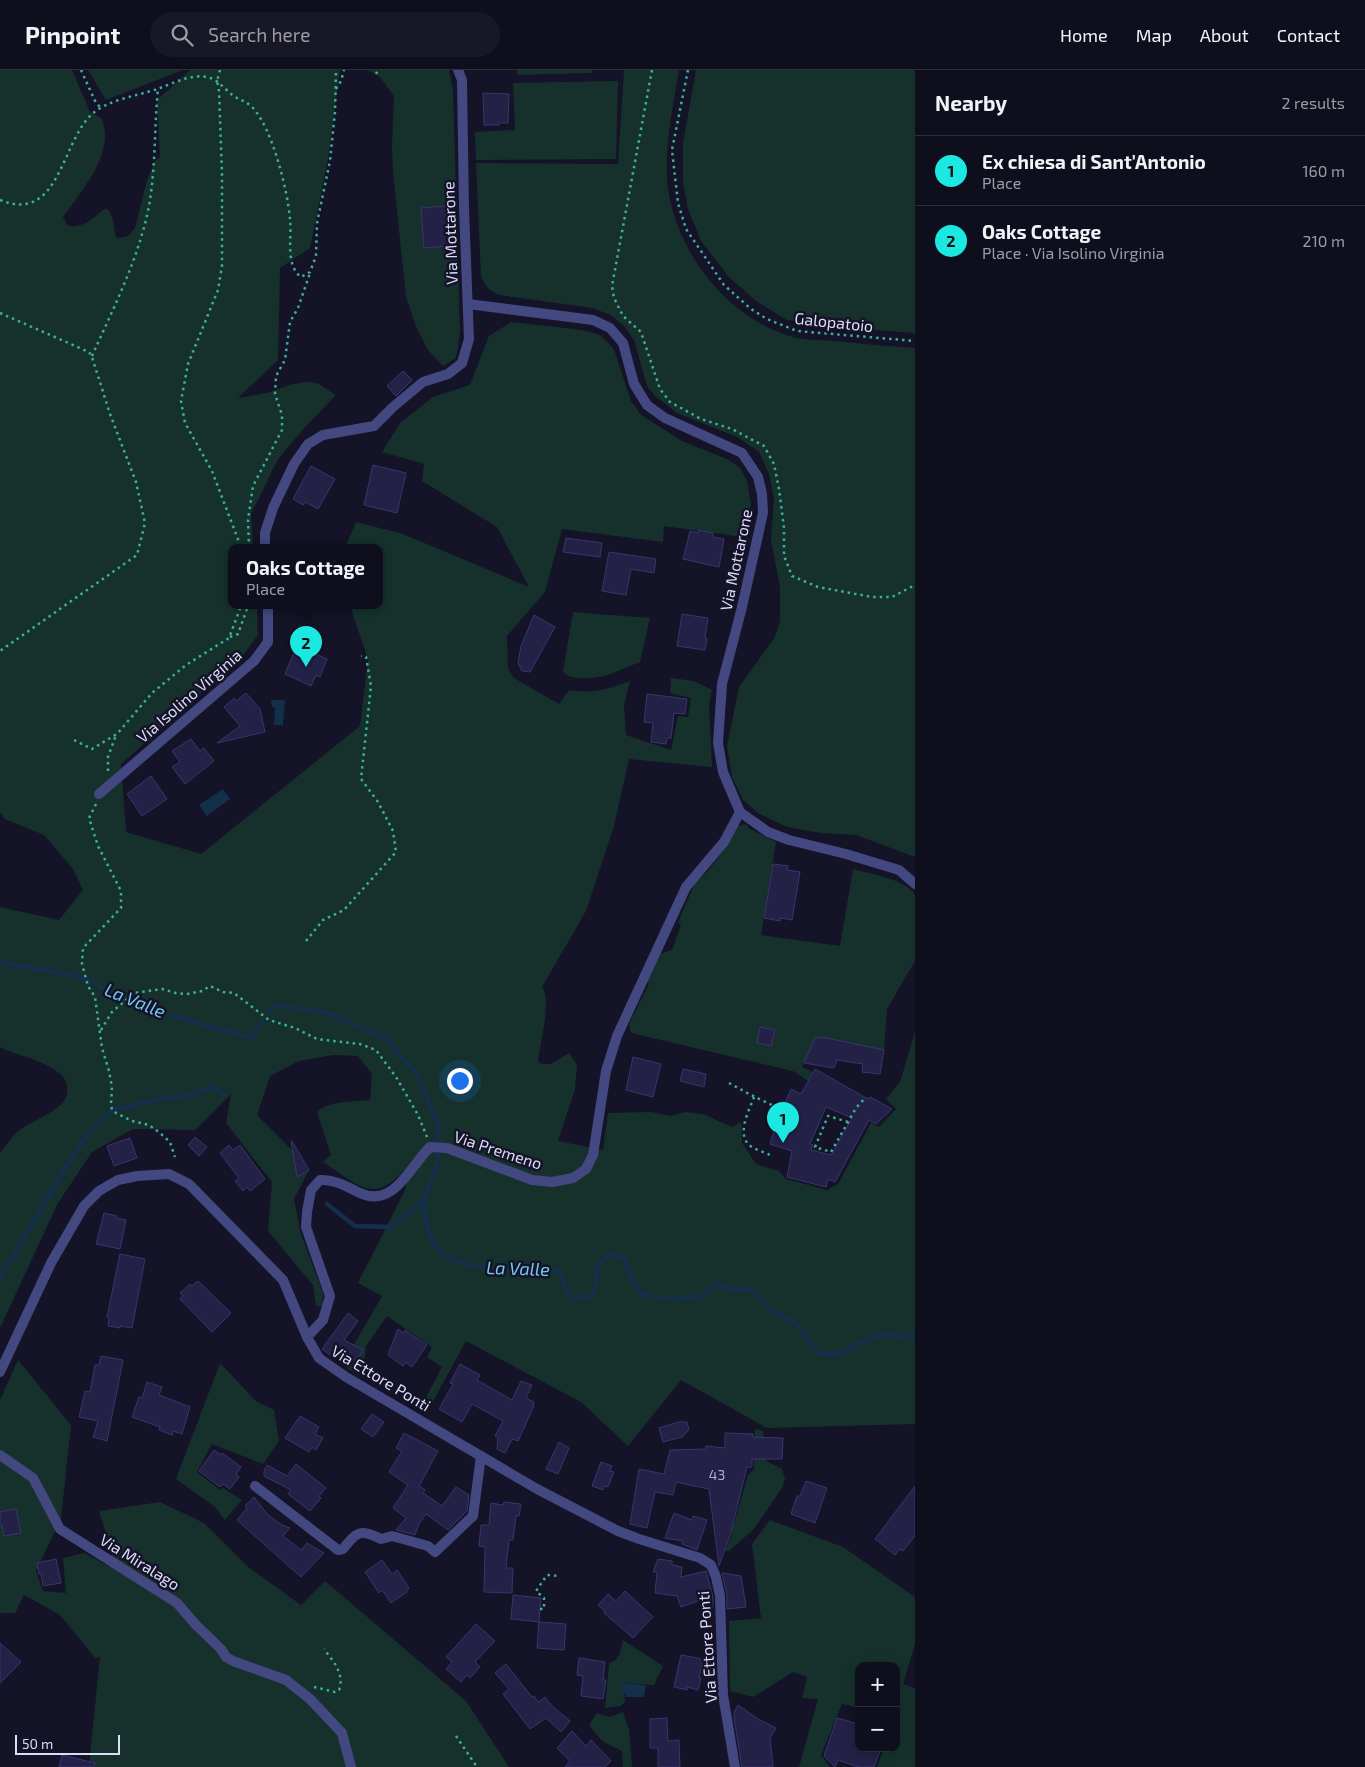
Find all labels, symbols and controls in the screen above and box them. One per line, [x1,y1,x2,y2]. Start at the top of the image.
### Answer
search box [150,12,500,57]
text: Pinpoint [25,20,120,49]
icon: search [168,21,196,49]
text: Search here [208,23,310,46]
text: Home [1060,24,1108,46]
text: Map [1136,24,1172,46]
text: About [1200,24,1249,46]
text: Contact [1277,24,1340,46]
text: Nearby [935,90,1007,115]
text: 2 results [1282,93,1345,112]
text: Ex chiesa di Sant'Antonio [982,150,1206,173]
text: 1 [948,161,954,180]
text: 160 m [1302,161,1345,180]
text: Place [982,173,1021,192]
street label: Via Mottarone [438,181,461,285]
text: Oaks Cottage [982,220,1101,243]
text: 2 [946,231,956,250]
text: 210 m [1302,231,1345,250]
text: Place · Via Isolino Virginia [982,243,1165,262]
street label: Galopatoio [794,308,874,335]
street label: Via Mottarone [715,507,756,612]
popup [228,544,383,609]
text: Oaks Cottage [246,556,365,579]
text: Place [246,579,285,598]
pin: 2 [290,626,322,667]
street label: Via Isolino Virginia [132,645,245,746]
water label: La Valle [102,978,169,1022]
your location [447,1068,473,1094]
pin: 1 [767,1102,799,1143]
street label: Via Premeno [452,1126,545,1173]
water label: La Valle [486,1256,551,1280]
street label: Via Ettore Ponti [328,1340,434,1415]
house number: 43 [709,1466,725,1483]
street label: Via Miralago [97,1529,184,1594]
street label: Via Ettore Ponti [693,1590,720,1704]
map controls [855,1662,900,1752]
button: + [855,1662,900,1707]
button: − [855,1707,900,1752]
scale bar [15,1732,120,1755]
text: 50 m [22,1735,53,1752]

